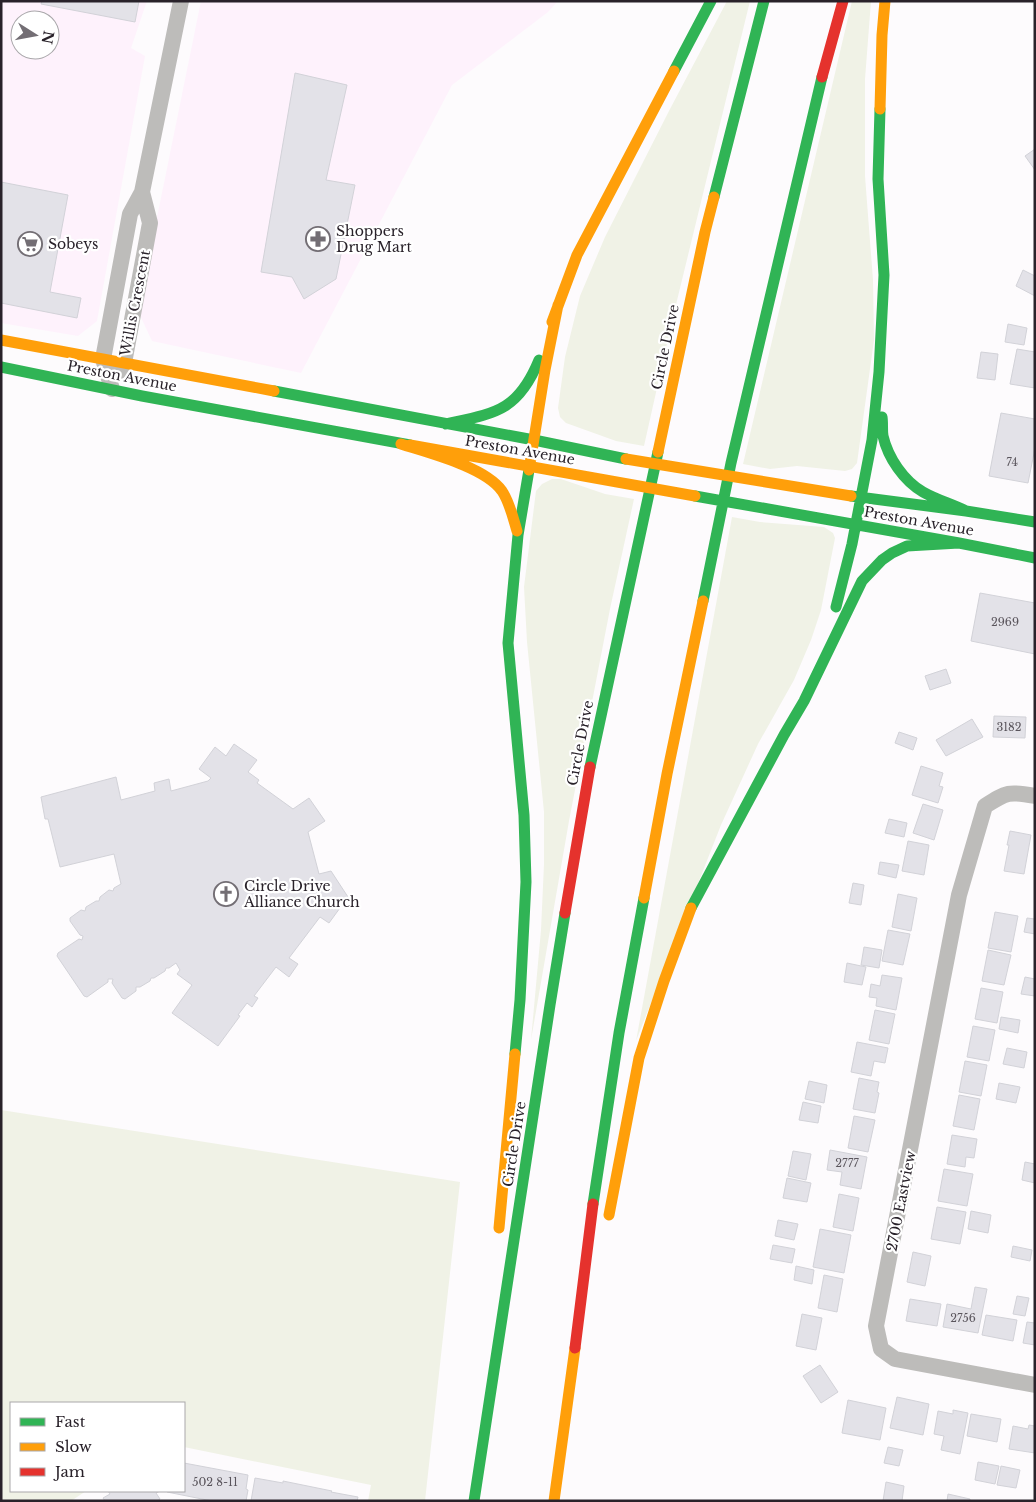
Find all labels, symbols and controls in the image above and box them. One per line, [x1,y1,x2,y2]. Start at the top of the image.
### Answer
north arrow [10,10,60,60]
text: N [38,29,58,46]
place label: Shoppers Drug Mart [336,222,412,256]
pharmacy icon: Shoppers Drug Mart [305,226,331,252]
supermarket icon: Sobeys [17,231,43,257]
place label: Sobeys [48,235,98,253]
street label: Willis Crescent [116,248,154,359]
street label: Circle Drive [647,303,683,391]
street label: Preston Avenue [66,357,178,395]
street label: Preston Avenue [464,431,576,469]
house number: 74 [1006,455,1018,469]
street label: Preston Avenue [863,502,975,540]
house number: 2969 [991,615,1019,629]
street label: Circle Drive [563,699,597,787]
house number: 3182 [996,720,1022,734]
place label: Circle Drive Alliance Church [243,877,360,911]
church icon: Circle Drive Alliance Church [213,881,239,907]
street label: Circle Drive [498,1100,530,1188]
street label: 2700 Eastview [882,1149,920,1253]
house number: 2777 [835,1156,859,1170]
house number: 2756 [950,1311,976,1325]
legend [10,1402,185,1492]
text: Fast [55,1412,86,1431]
text: Slow [55,1437,92,1456]
text: Jam [53,1462,85,1481]
house number: 502 8-11 [192,1475,238,1489]

